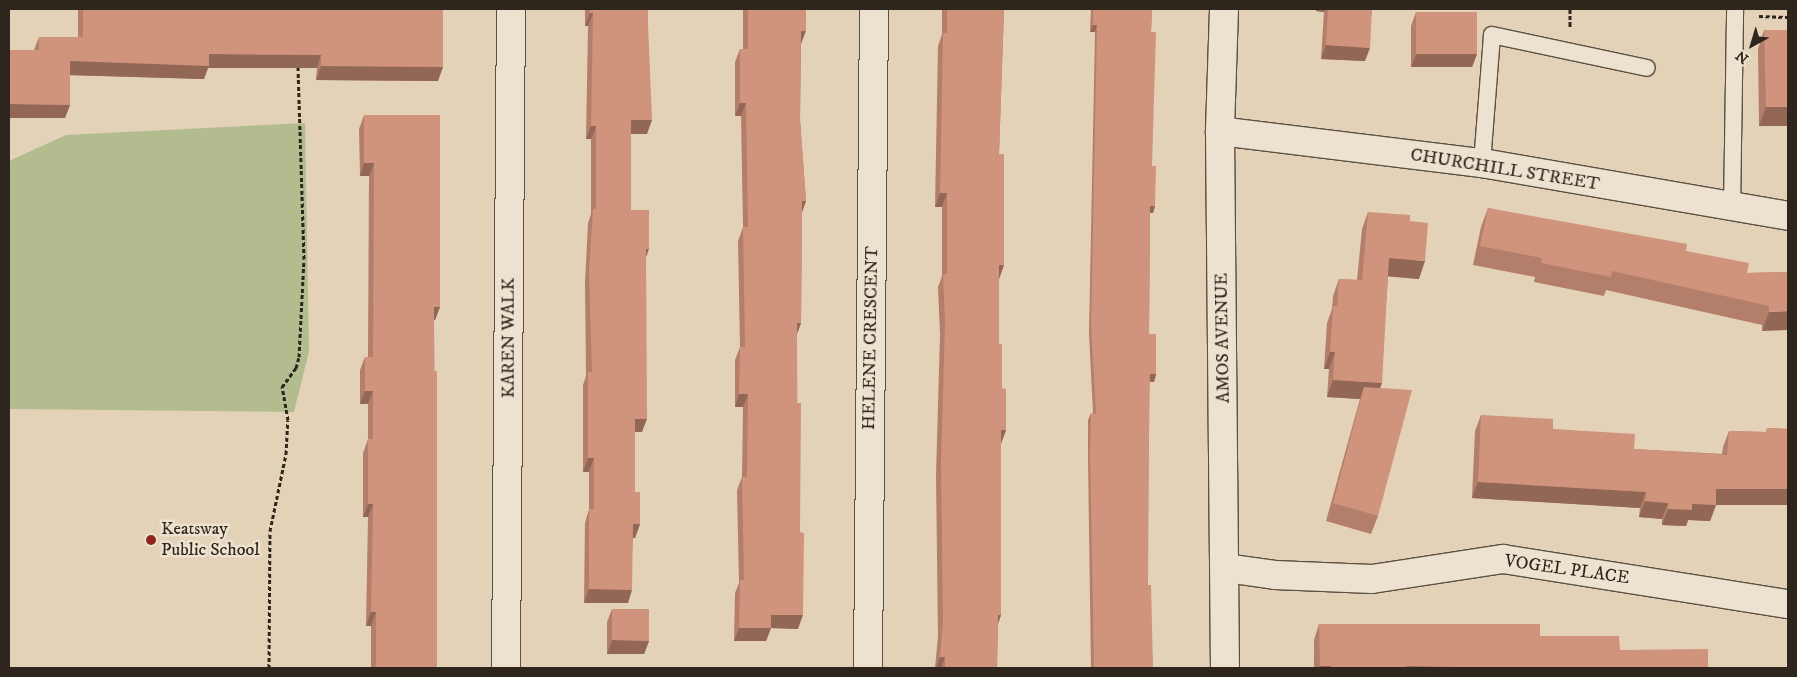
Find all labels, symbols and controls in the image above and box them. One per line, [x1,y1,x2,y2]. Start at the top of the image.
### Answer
north arrow [1727,20,1777,70]
text: N [1732,46,1753,67]
street label: CHURCHILL STREET [1409,144,1601,196]
street label: HELENE CRESCENT [859,246,883,430]
street label: AMOS AVENUE [1211,273,1235,403]
street label: KAREN WALK [498,278,520,398]
place label: Keatsway Public School [161,519,260,562]
marker: Keatsway Public School [145,534,157,546]
street label: VOGEL PLACE [1503,551,1631,589]

